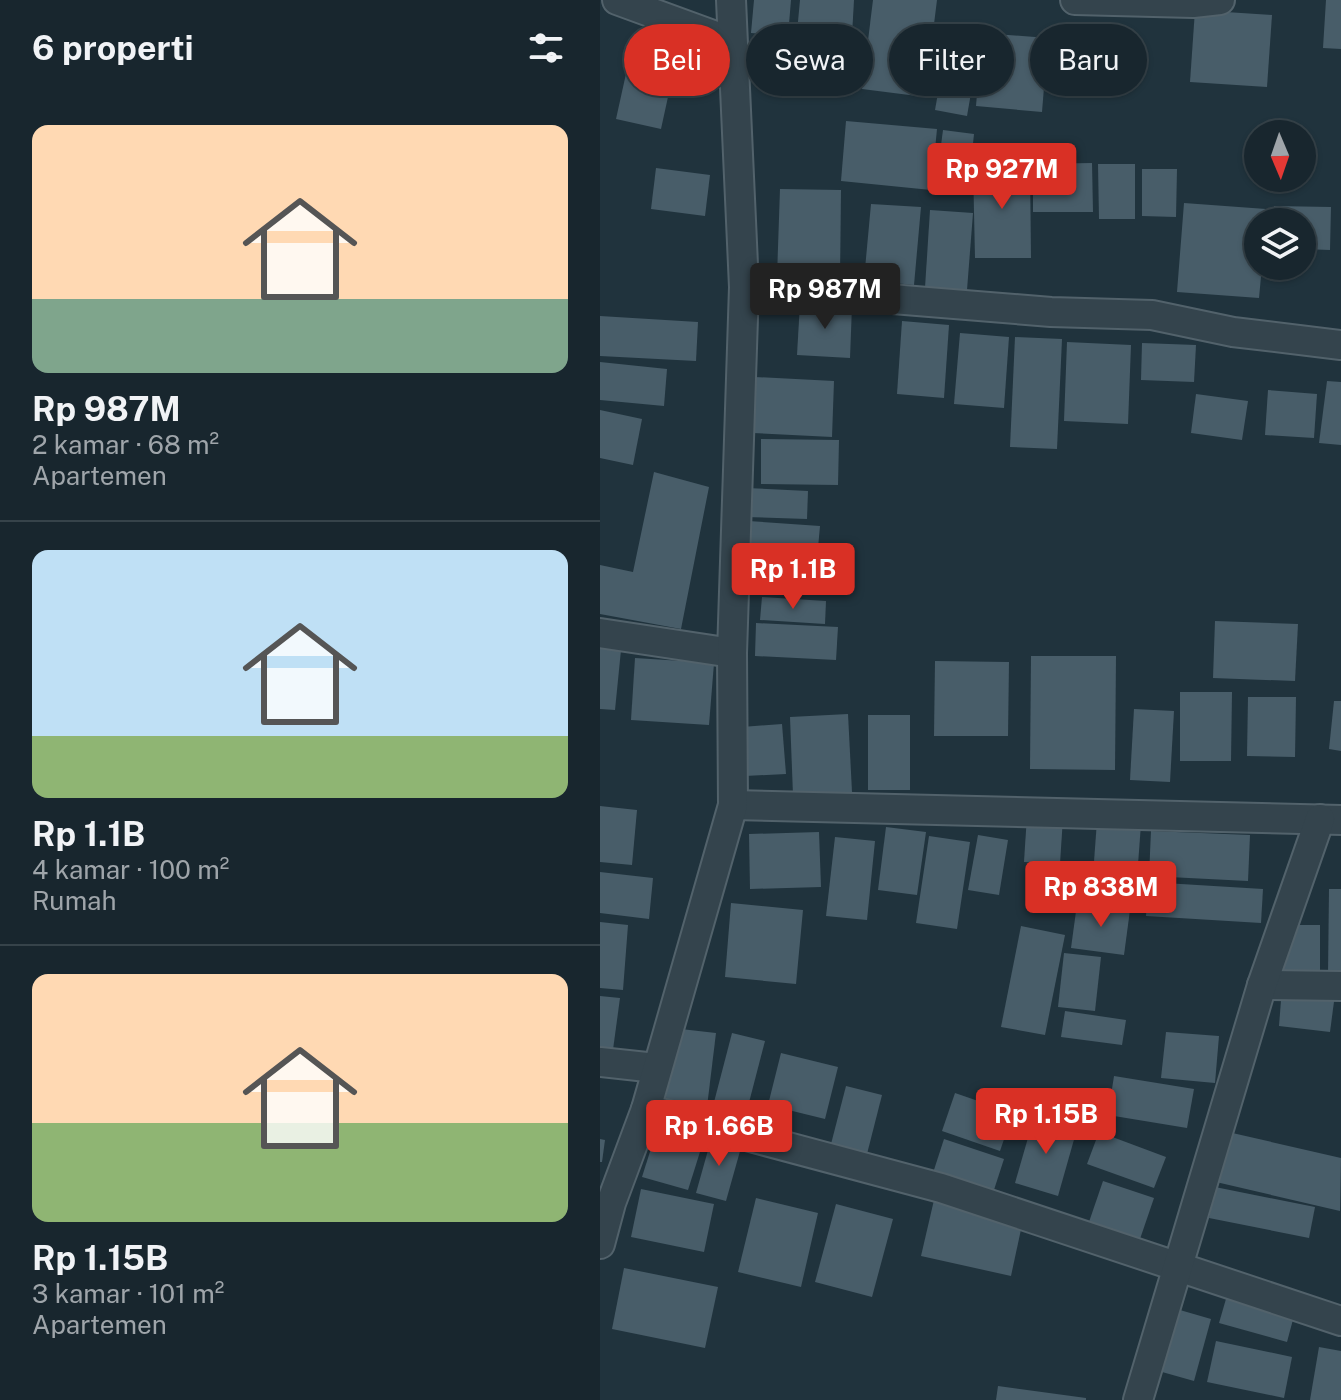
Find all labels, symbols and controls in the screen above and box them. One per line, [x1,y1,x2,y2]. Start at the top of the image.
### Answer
chip: Beli [624,24,730,96]
chip: Sewa [746,24,873,96]
chip: Filter [889,24,1014,96]
chip: Baru [1030,24,1147,96]
icon: filters [524,26,568,70]
text: 6 properti [32,28,194,68]
north arrow [1244,120,1316,192]
map controls [1244,120,1316,280]
pin: Rp 927M [928,143,1076,211]
text: Rp 927M [945,153,1059,184]
icon: home [228,177,372,321]
button: layers [1244,208,1316,280]
pin: Rp 987M [751,263,899,331]
text: Rp 987M [768,273,882,304]
text: Rp 987M [32,389,181,429]
text: 2 kamar · 68 m² [32,429,219,460]
text: Apartemen [32,460,167,491]
pin: Rp 1.1B [719,543,867,611]
text: Rp 1.1B [750,553,836,584]
icon: home [228,602,372,746]
text: Rp 1.1B [32,814,145,854]
text: 4 kamar · 100 m² [32,854,229,885]
pin: Rp 838M [1027,861,1175,929]
text: Rp 838M [1043,871,1159,902]
text: Rumah [32,885,116,916]
icon: home [228,1026,372,1170]
pin: Rp 1.15B [963,1088,1129,1156]
text: Rp 1.15B [994,1098,1098,1129]
pin: Rp 1.66B [636,1100,802,1168]
text: Rp 1.66B [664,1110,774,1141]
text: Rp 1.15B [32,1238,168,1278]
text: 3 kamar · 101 m² [32,1278,224,1309]
text: Apartemen [32,1309,167,1340]

